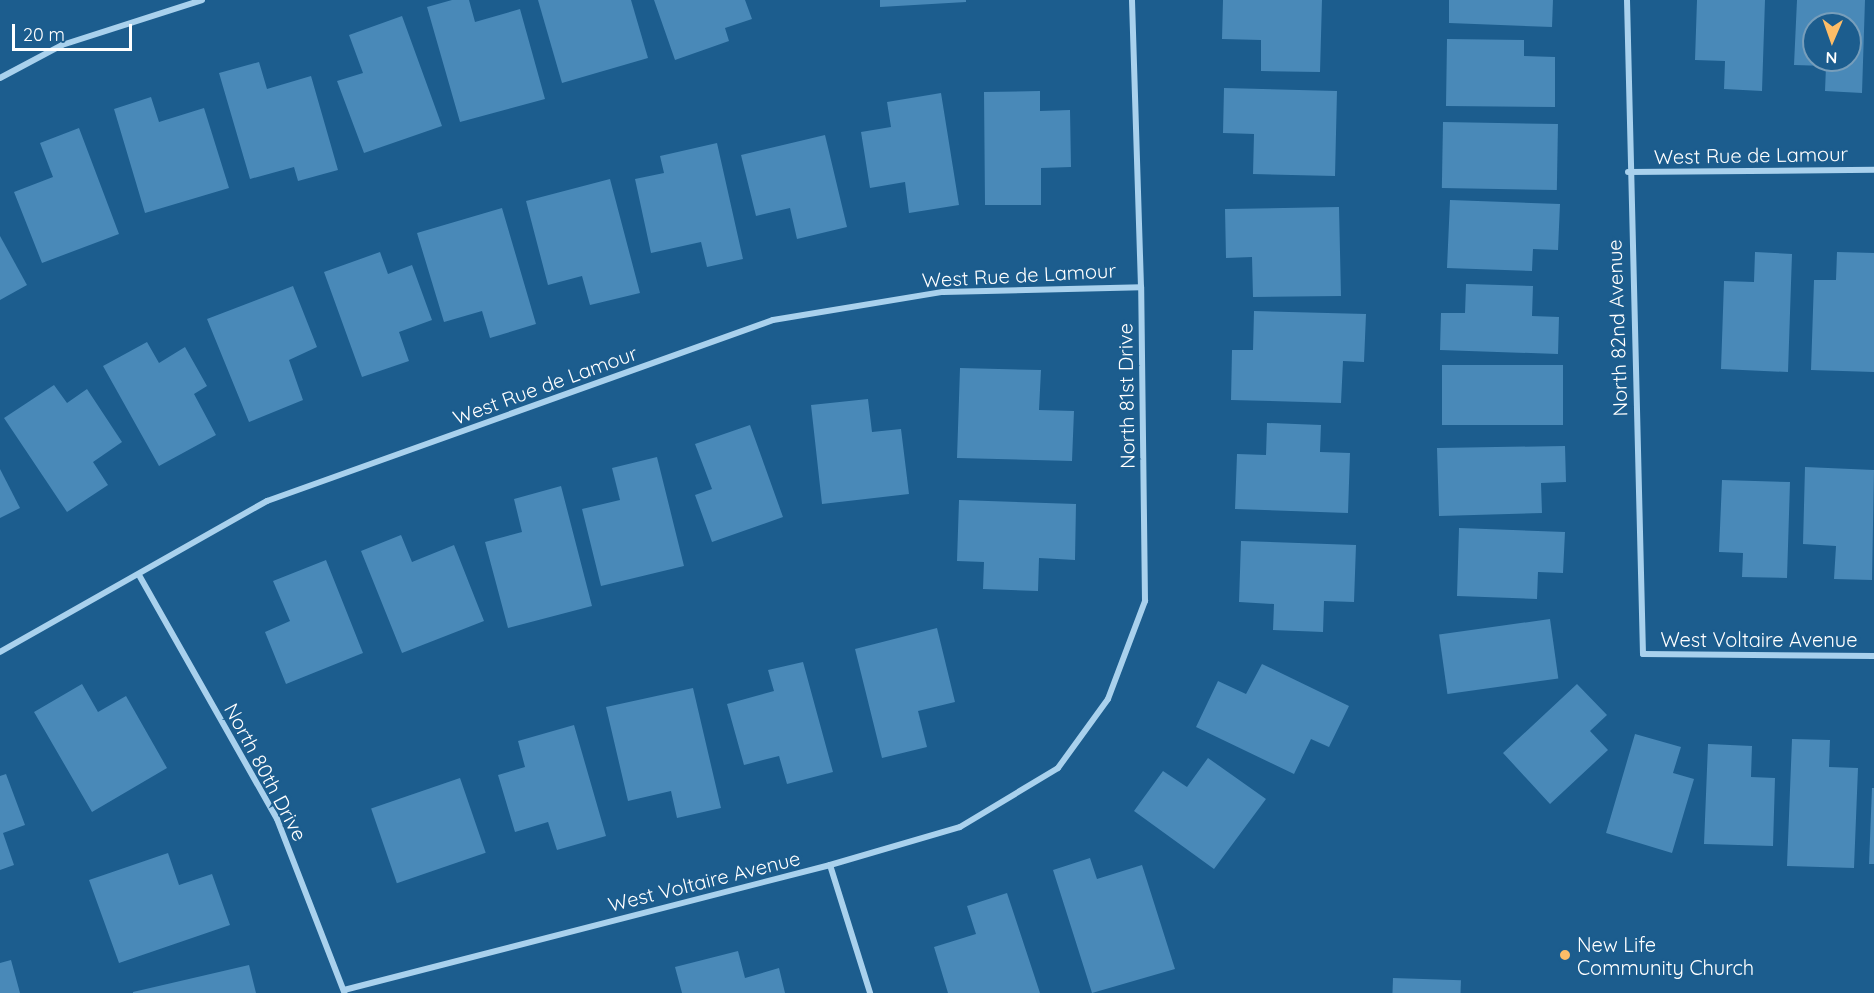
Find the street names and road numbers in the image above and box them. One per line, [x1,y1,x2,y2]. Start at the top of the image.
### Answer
street label: West Rue de Lamour [1654,141,1848,169]
street label: North 82nd Avenue [1602,239,1632,417]
street label: West Rue de Lamour [921,258,1117,292]
street label: North 81st Drive [1113,323,1139,469]
street label: West Rue de Lamour [450,340,640,430]
street label: West Voltaire Avenue [1661,627,1857,651]
street label: North 80th Drive [220,699,312,845]
street label: West Voltaire Avenue [606,846,802,916]

